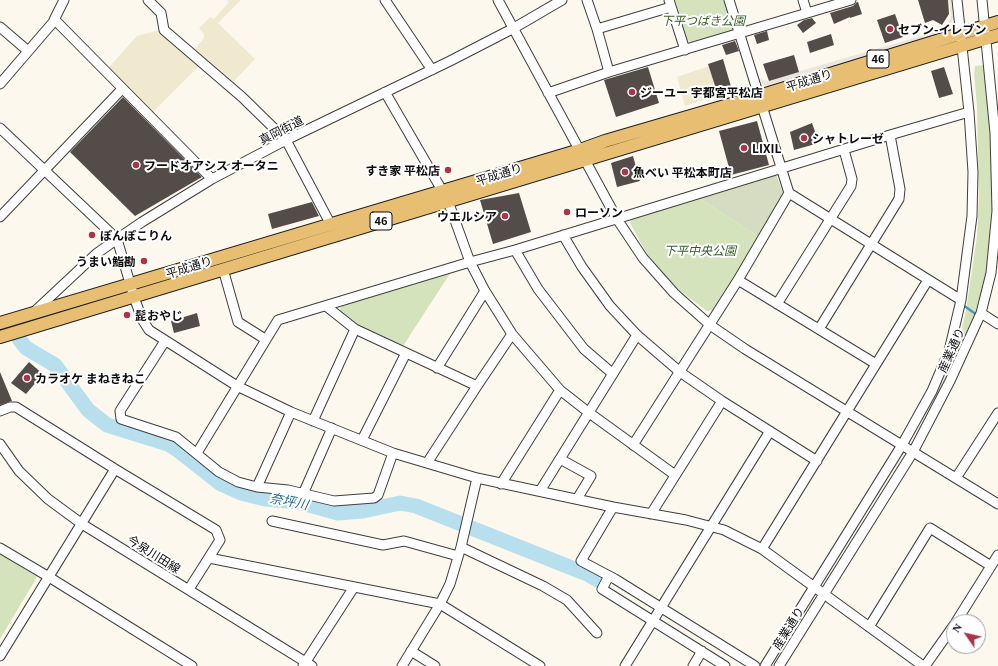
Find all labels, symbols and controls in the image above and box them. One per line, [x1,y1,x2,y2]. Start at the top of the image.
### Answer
park label: 下平つばき公園 [661,13,745,27]
place label: セブン-イレブン [898,22,986,36]
marker: セブン-イレブン [885,24,895,34]
road number: 46 [867,50,889,68]
street label: 平成通り [784,66,834,94]
place label: ジーユー 宇都宮平松店 [640,85,763,99]
marker: ジーユー 宇都宮平松店 [627,87,637,97]
street label: 真岡街道 [256,113,306,147]
place label: シャトレーゼ [812,131,884,145]
marker: シャトレーゼ [799,133,809,143]
place label: LIXIL [752,141,781,155]
marker: LIXIL [739,143,749,153]
place label: フードオアシス オータニ [144,158,279,172]
marker: フードオアシス オータニ [131,160,141,170]
street label: 平成通り [474,160,524,188]
place label: すき家 平松店 [365,163,440,177]
marker: すき家 平松店 [443,165,453,175]
place label: 魚べい 平松本町店 [633,165,732,179]
marker: 魚べい 平松本町店 [620,167,630,177]
place label: ローソン [575,205,623,219]
marker: ローソン [562,207,572,217]
place label: ウエルシア [437,209,497,223]
marker: ウエルシア [500,211,510,221]
road number: 46 [370,212,392,230]
place label: ぽんぽこりん [100,228,172,242]
marker: ぽんぽこりん [87,230,97,240]
park label: 下平中央公園 [664,243,736,257]
street label: 平成通り [164,253,214,281]
place label: うまい鮨勘 [76,254,136,268]
marker: うまい鮨勘 [139,256,149,266]
place label: 髭おやじ [135,308,183,322]
marker: 髭おやじ [122,310,132,320]
street label: 産業通り [935,325,967,375]
place label: カラオケ まねきねこ [35,371,146,385]
marker: カラオケ まねきねこ [22,373,32,383]
water label: 奈坪川 [268,490,310,512]
street label: 今泉川田線 [125,532,183,576]
street label: 産業通り [769,604,807,652]
north arrow [946,614,986,654]
text: N [950,621,964,635]

